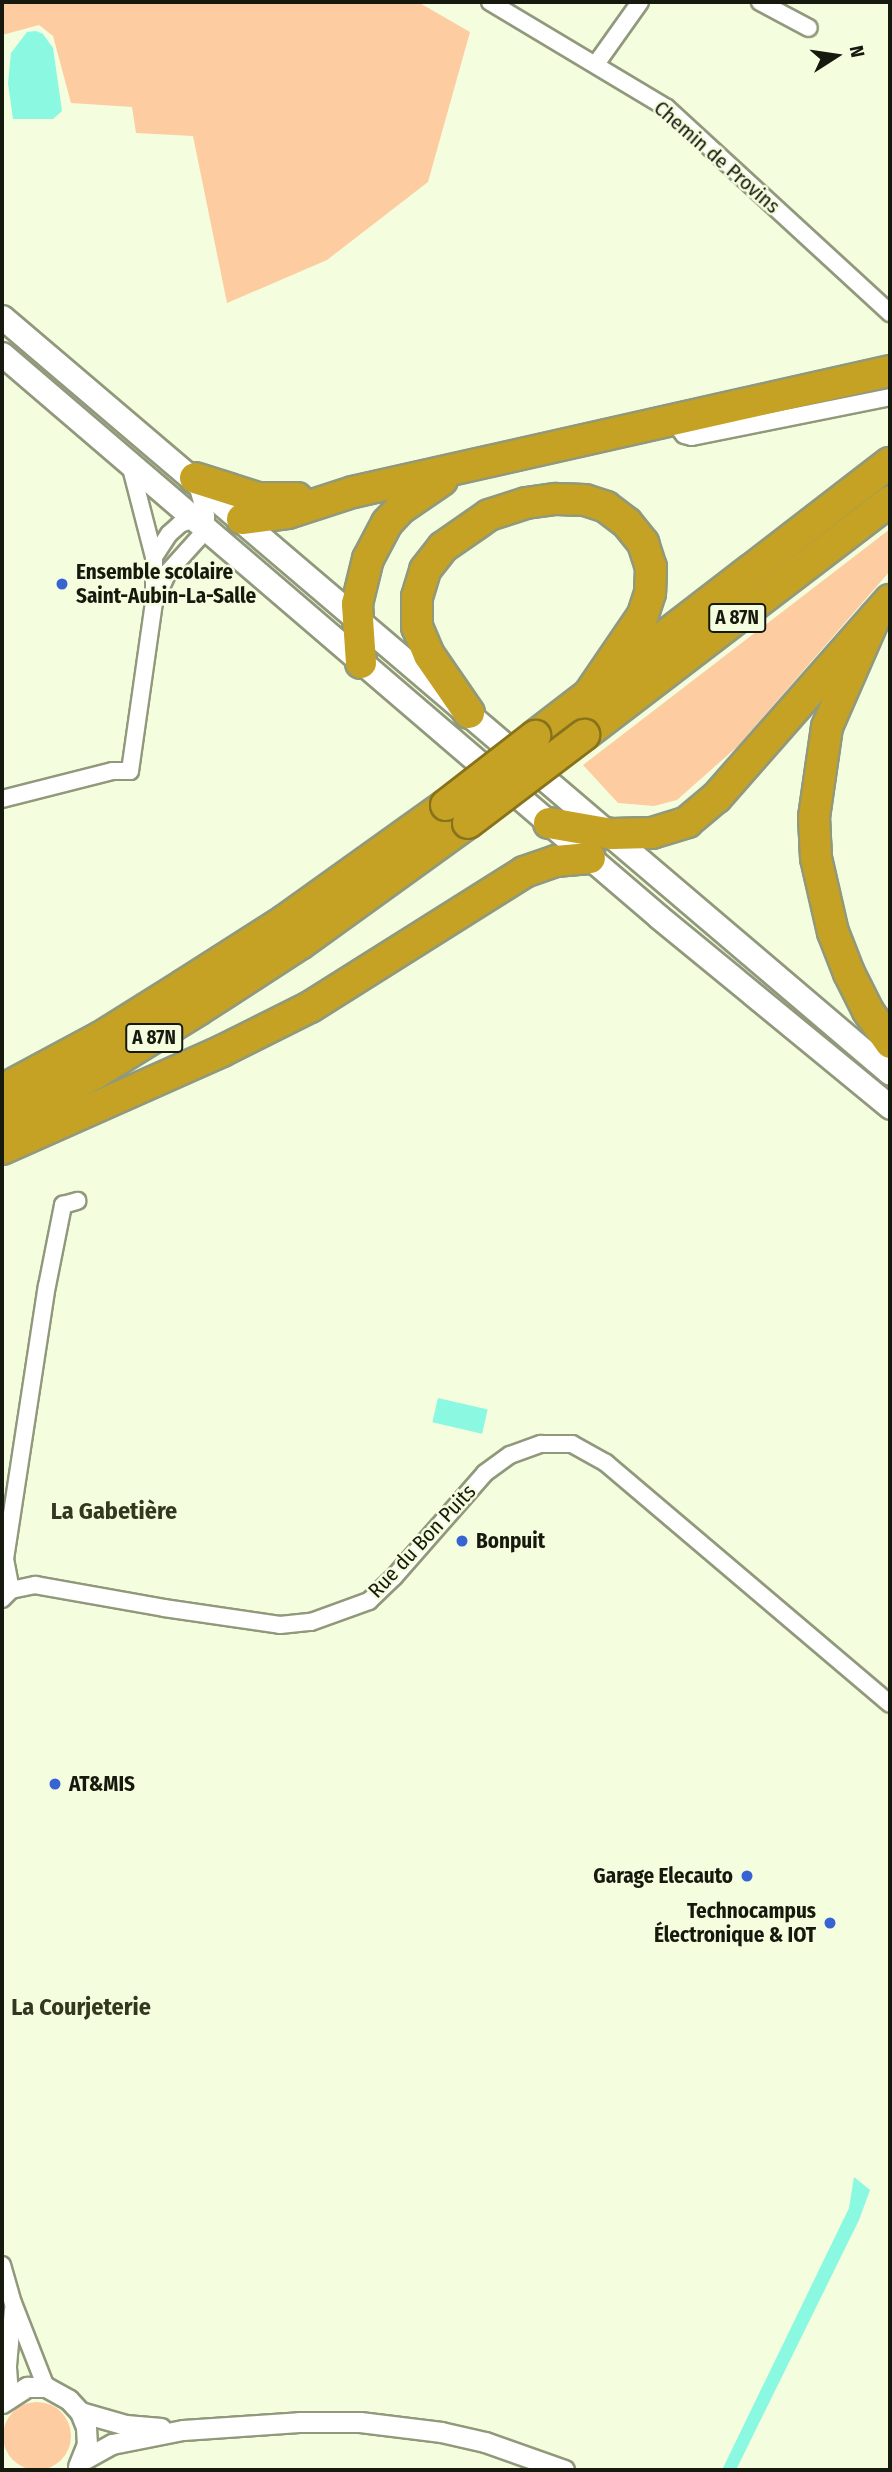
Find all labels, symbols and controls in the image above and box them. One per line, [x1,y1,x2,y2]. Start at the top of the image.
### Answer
north arrow [801,21,871,91]
text: N [845,44,869,59]
street label: Chemin de Provins [649,95,785,219]
place label: Ensemble scolaire Saint-Aubin-La-Salle [76,559,256,609]
marker: Ensemble scolaire Saint-Aubin-La-Salle [54,576,70,592]
road number: A 87N [707,603,767,634]
road number: A 87N [124,1022,184,1054]
street label: Rue du Bon Puits [363,1479,481,1603]
district label: La Gabetière [51,1498,177,1526]
place label: Bonpuit [476,1528,545,1554]
marker: Bonpuit [454,1533,470,1549]
place label: AT&MIS [69,1771,135,1797]
marker: AT&MIS [47,1776,63,1792]
place label: Garage Elecauto [593,1863,733,1889]
marker: Garage Elecauto [739,1868,755,1884]
place label: Technocampus Électronique & IOT [654,1898,816,1948]
marker: Technocampus Électronique & IOT [822,1915,838,1931]
district label: La Courjeterie [11,1994,151,2022]

